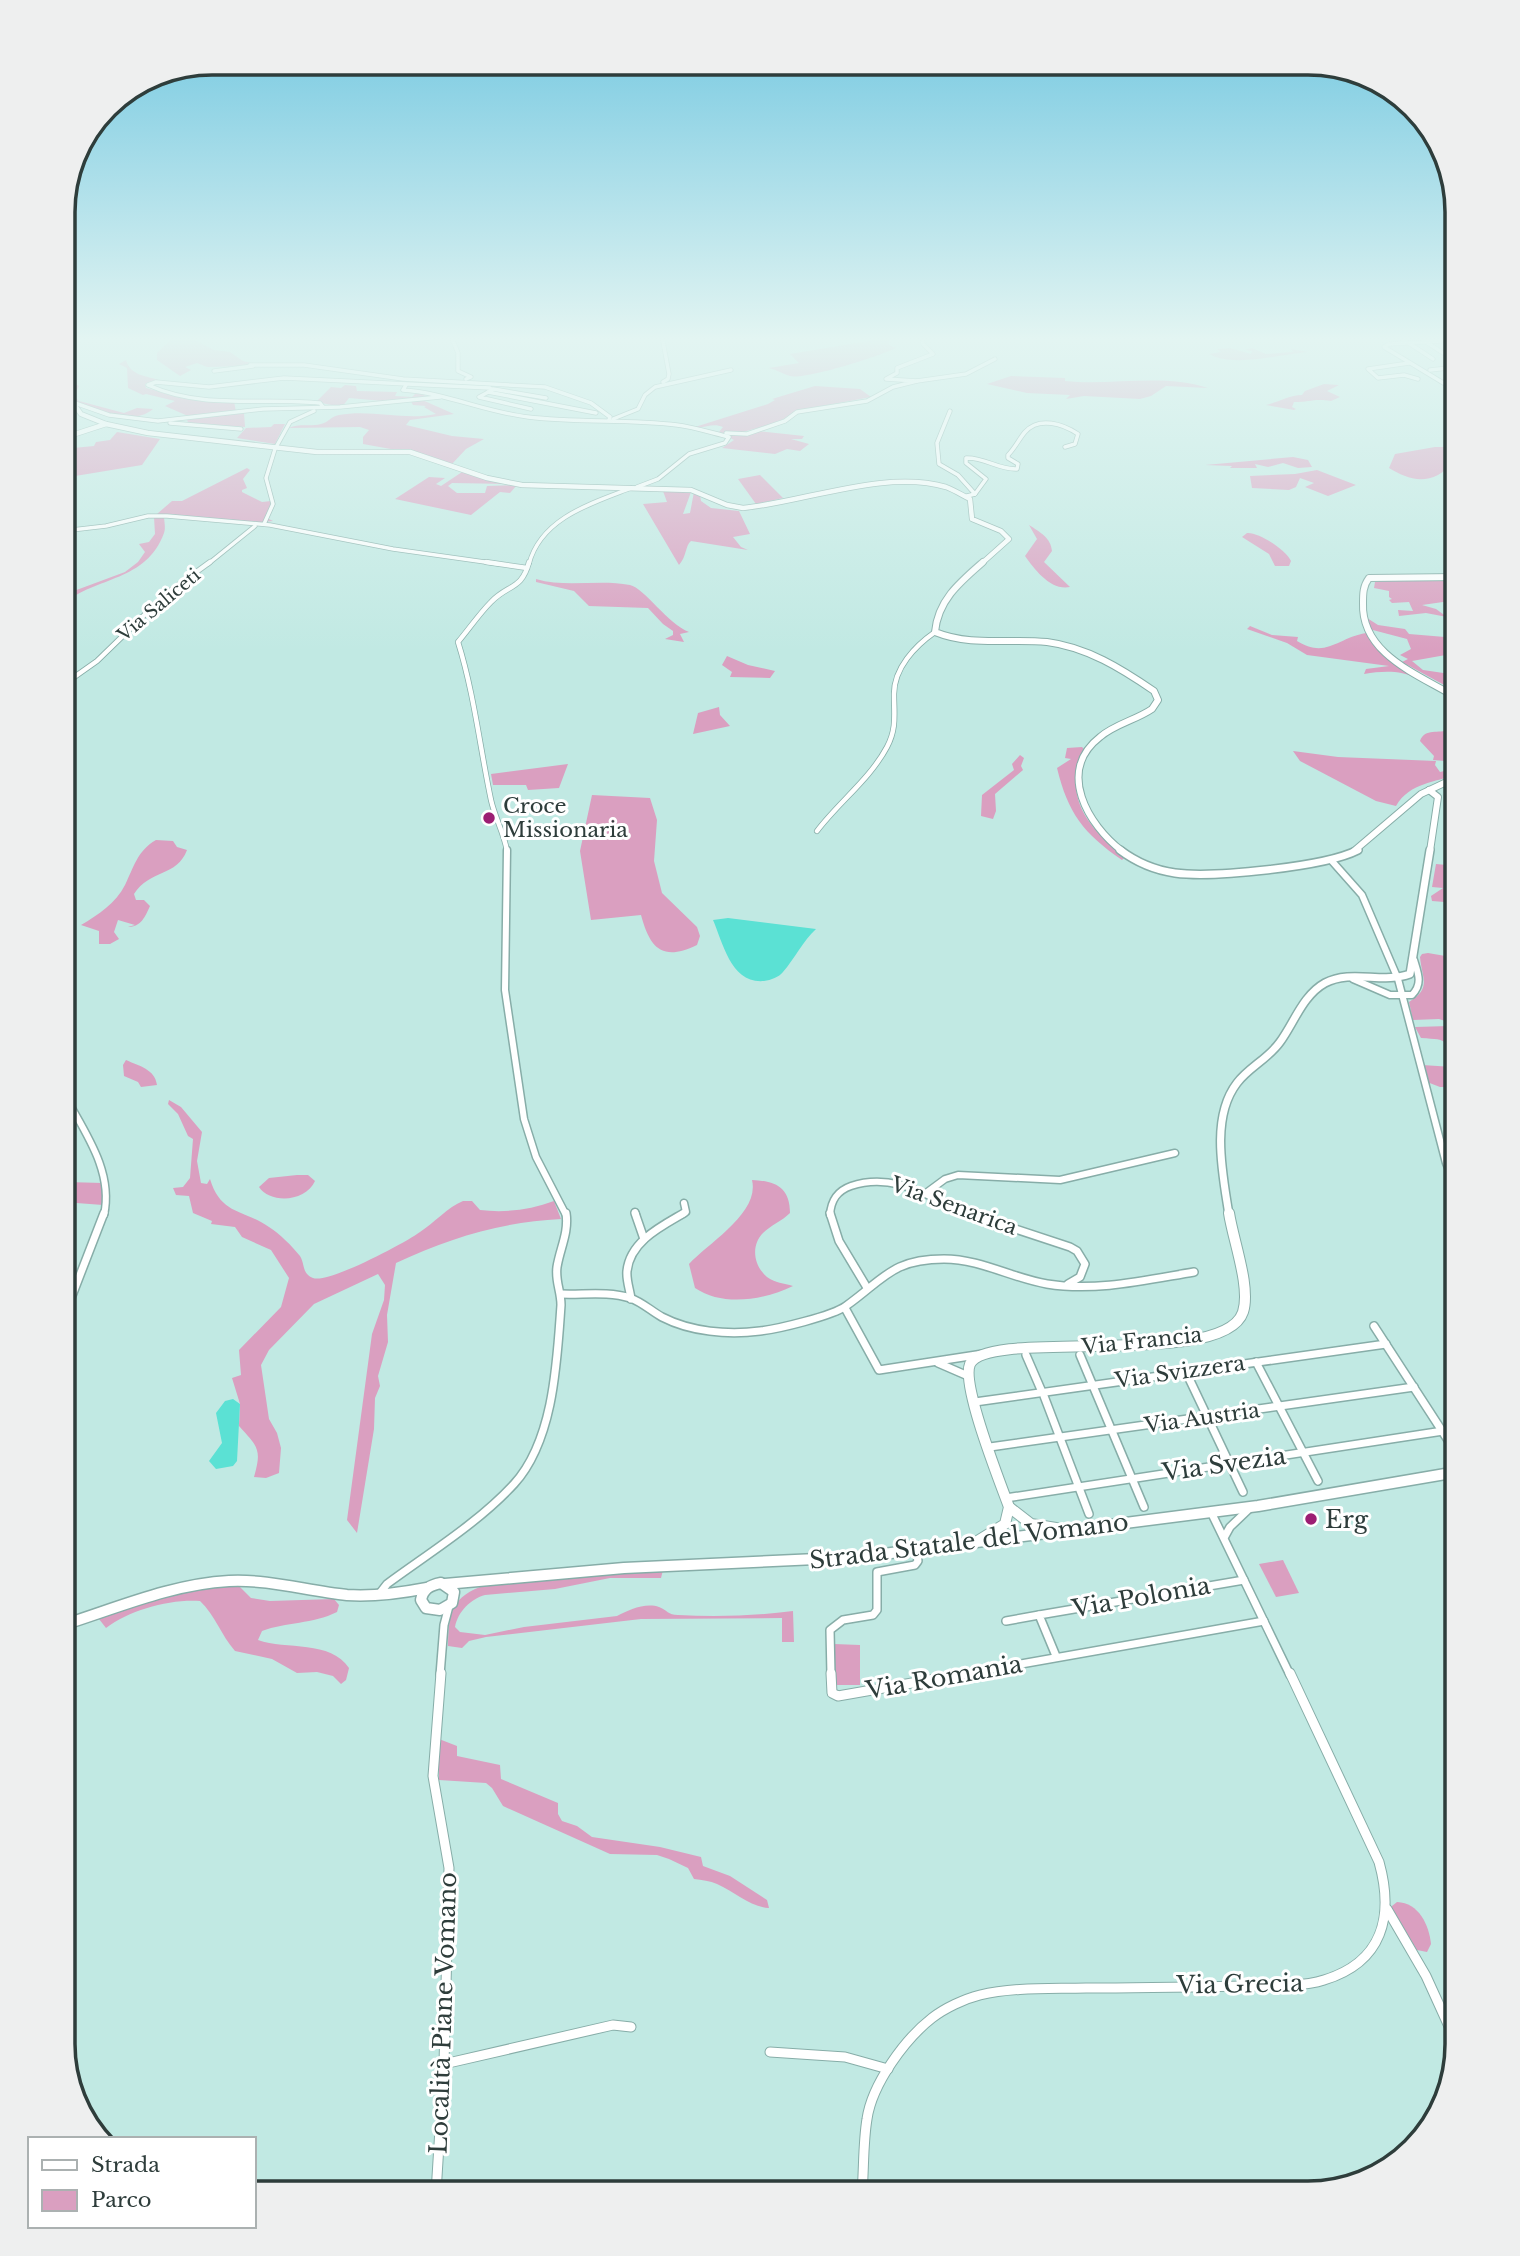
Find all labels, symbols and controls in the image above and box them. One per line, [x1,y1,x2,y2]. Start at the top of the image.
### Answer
street label: Via Saliceti [112,564,205,647]
place label: Croce Missionaria [503,793,628,843]
marker: Croce Missionaria [481,810,497,826]
street label: Via Senarica [886,1171,1021,1241]
street label: Via Francia [1080,1322,1204,1360]
street label: Via Svizzera [1112,1350,1247,1394]
street label: Via Austria [1142,1397,1262,1439]
street label: Via Svezia [1159,1441,1288,1487]
place label: Erg [1325,1505,1369,1534]
street label: Strada Statale del Vomano [808,1507,1130,1575]
marker: Erg [1303,1511,1319,1527]
street label: Via Polonia [1069,1570,1213,1624]
street label: Via Romania [863,1649,1025,1705]
street label: Località Piane Vomano [424,1871,462,2155]
street label: Via Grecia [1175,1968,1304,2000]
legend [28,2137,256,2228]
text: Strada [91,2152,160,2178]
text: Parco [91,2187,152,2213]

